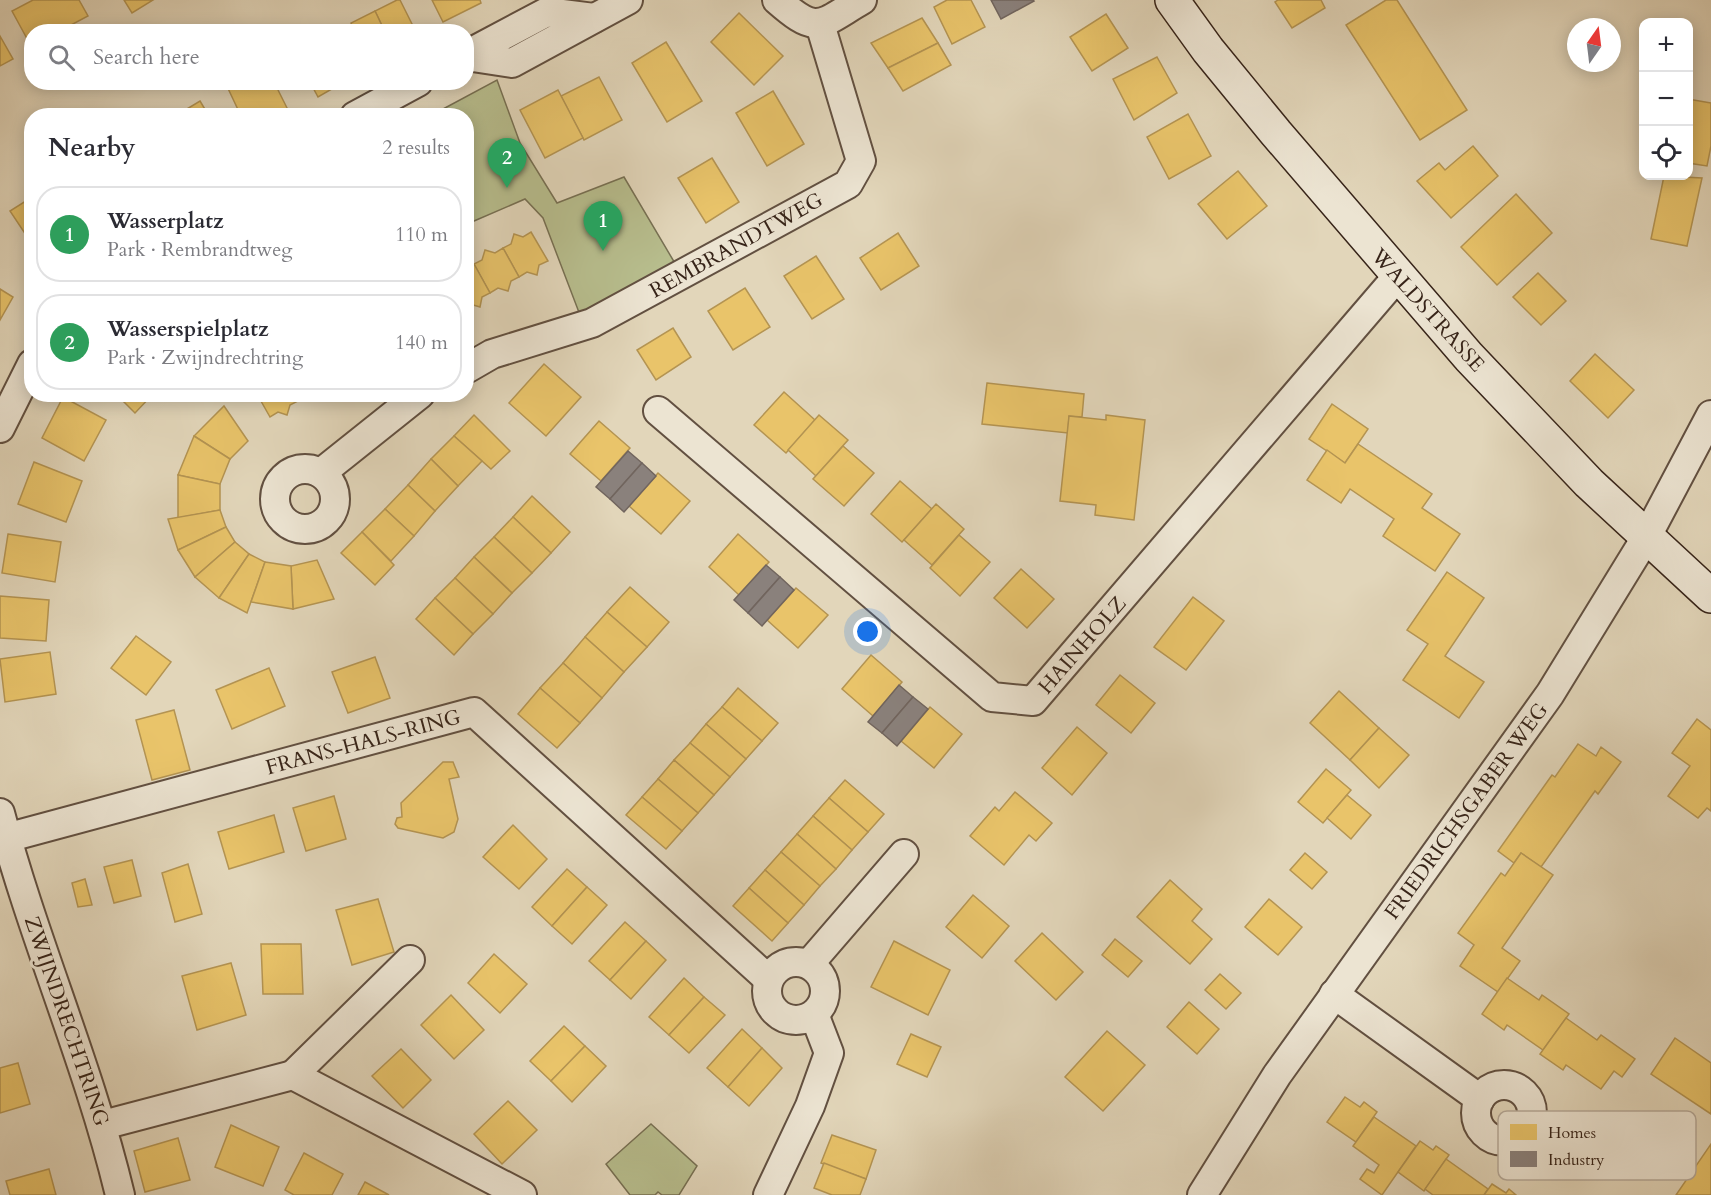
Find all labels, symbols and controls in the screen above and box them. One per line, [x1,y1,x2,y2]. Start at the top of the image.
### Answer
north arrow [1567,18,1621,72]
map controls [1639,18,1693,180]
button: + [1639,18,1693,72]
search box [24,24,474,90]
icon: search [45,41,78,74]
text: Search here [93,42,200,72]
button: − [1639,72,1693,126]
button: locate [1639,126,1693,180]
text: Nearby [48,130,136,165]
text: 2 results [382,134,450,161]
pin: 2 [488,138,526,188]
street label: REMBRANDTWEG [644,185,829,305]
pin: 1 [584,202,622,251]
text: Wasserplatz [107,206,224,236]
text: 1 [64,221,75,248]
text: 110 m [395,221,448,248]
text: Park · Rembrandtweg [107,236,292,263]
street label: WALDSTRASSE [1364,241,1491,379]
text: Wasserspielplatz [107,314,269,344]
text: 2 [64,329,75,356]
text: 140 m [395,329,448,356]
text: Park · Zwijndrechtring [107,344,303,371]
street label: HAINHOLZ [1032,590,1133,700]
your location [853,617,882,646]
street label: FRIEDRICHSGABER WEG [1378,697,1555,926]
street label: FRANS-HALS-RING [262,702,464,782]
street label: ZWIJNDRECHTRING [17,912,116,1130]
legend [1498,1111,1696,1180]
text: Homes [1548,1122,1596,1144]
text: Industry [1548,1149,1605,1171]

